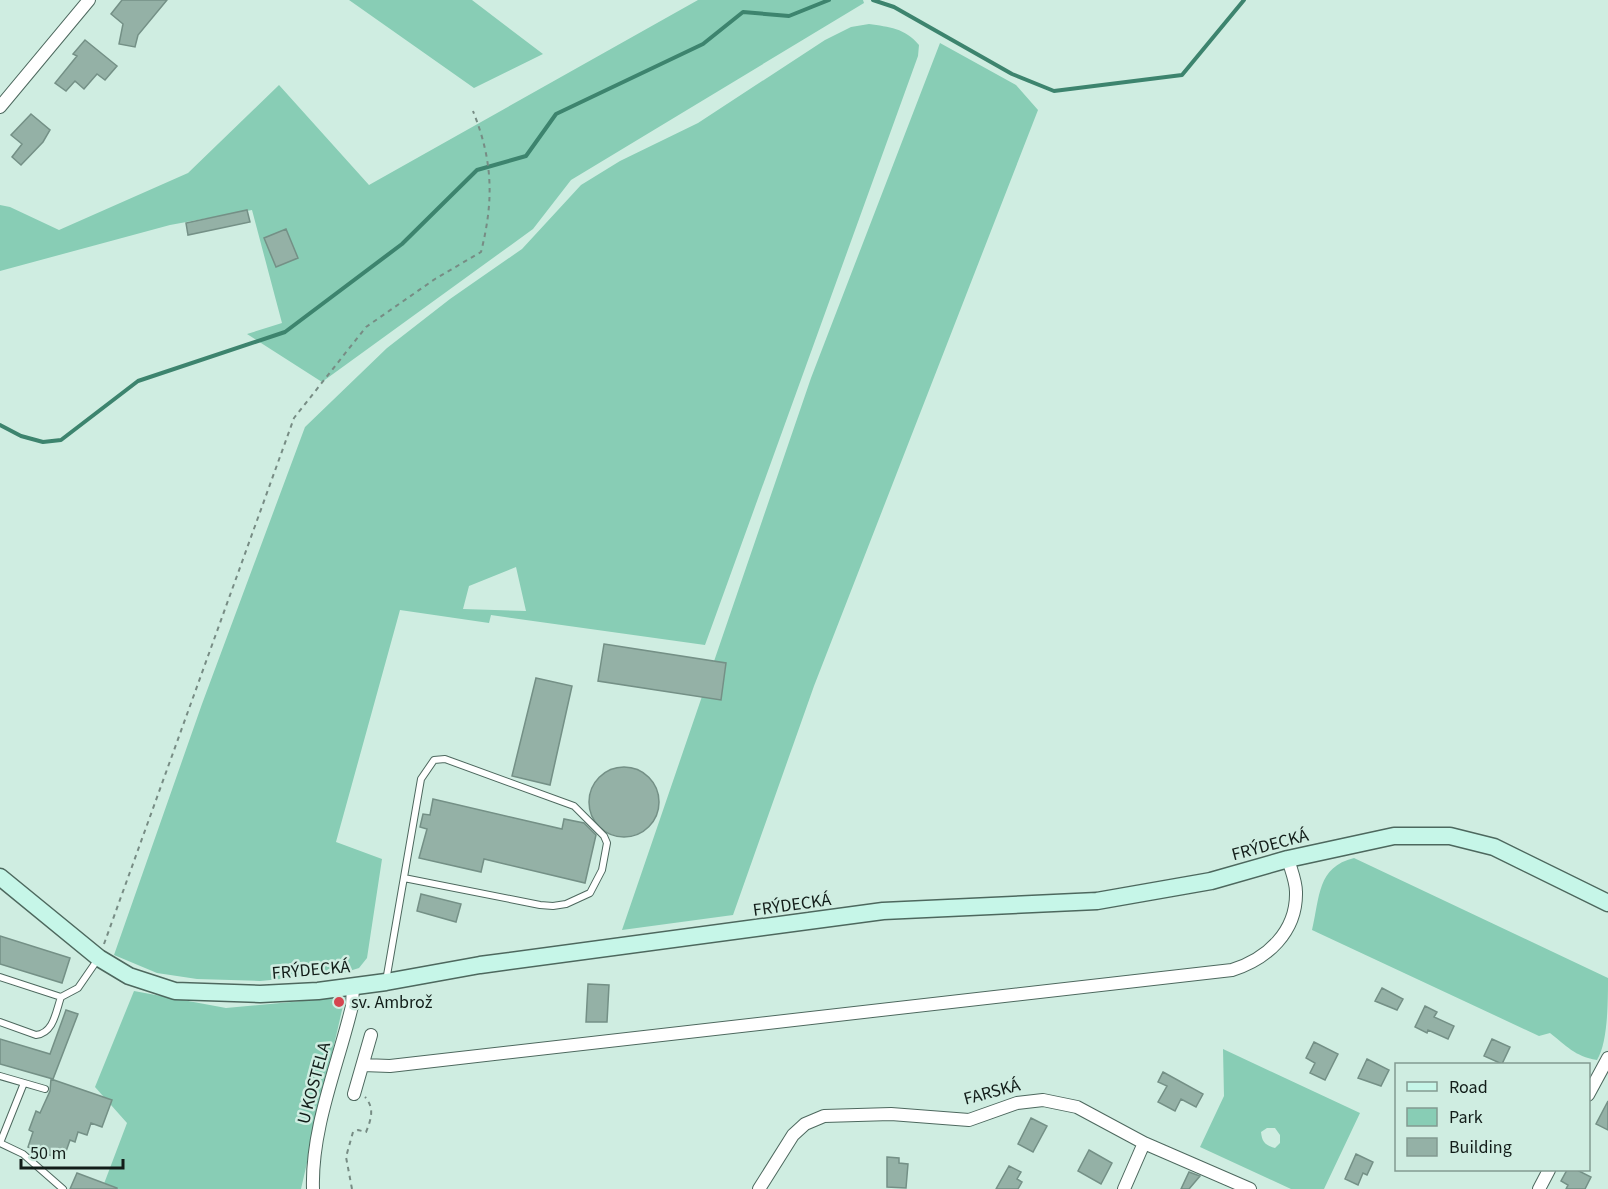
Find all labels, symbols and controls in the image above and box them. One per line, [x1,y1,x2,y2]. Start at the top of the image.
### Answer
street label: FRÝDECKÁ [1229,823,1311,867]
street label: FRÝDECKÁ [751,887,833,923]
street label: FRÝDECKÁ [271,954,351,986]
place label: sv. Ambrož [351,990,433,1015]
marker: sv. Ambrož [332,995,346,1009]
street label: U KOSTELA [291,1039,337,1127]
legend [1395,1063,1590,1171]
street label: FARSKÁ [961,1072,1023,1112]
text: Road [1449,1075,1488,1100]
text: Park [1449,1105,1483,1130]
scale bar [21,1132,123,1170]
text: Building [1449,1135,1512,1160]
text: 50 m [30,1141,66,1166]

